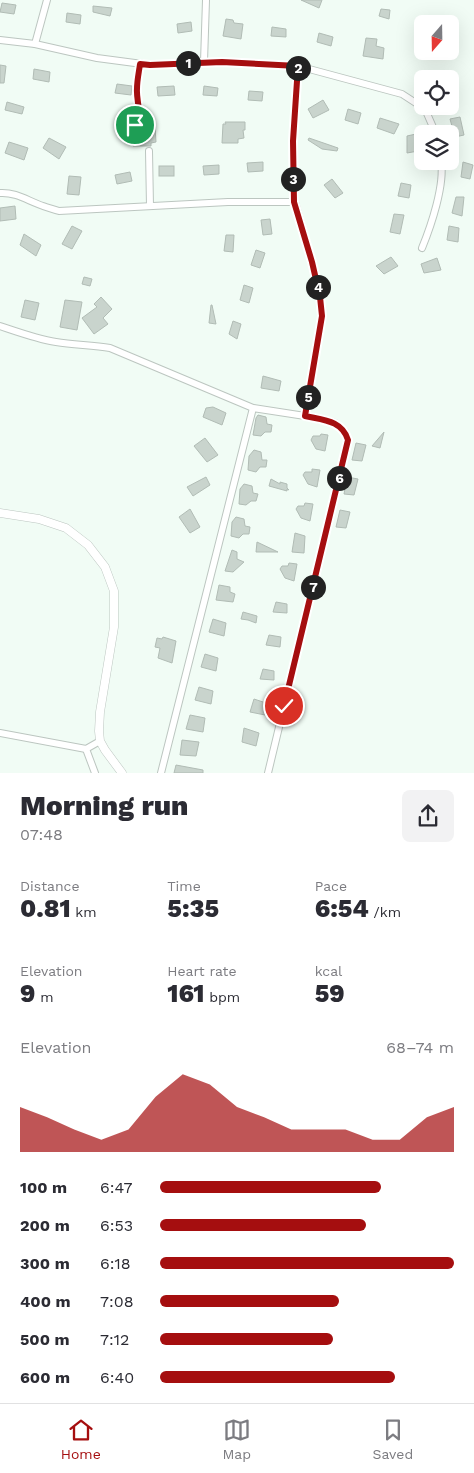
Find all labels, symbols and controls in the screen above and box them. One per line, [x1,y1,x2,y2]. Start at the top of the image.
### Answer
north arrow [414,15,459,60]
map controls [414,15,459,170]
pin: 1 [176,50,200,76]
text: 1 [185,55,192,71]
pin: 2 [286,56,310,80]
text: 2 [294,60,303,76]
button: locate [414,70,459,115]
pin [114,104,156,146]
icon: arrive [121,111,149,139]
button: layers [414,125,459,170]
pin: 3 [280,166,306,192]
text: 3 [289,171,298,187]
pin: 4 [306,274,330,300]
text: 4 [314,279,323,295]
pin: 5 [296,384,320,410]
text: 5 [304,389,313,405]
pin: 6 [326,466,352,490]
text: 6 [335,470,344,486]
pin: 7 [300,574,326,600]
text: 7 [309,579,318,595]
pin [263,685,305,727]
icon: check [270,692,298,720]
text: Morning run [20,789,188,822]
button: share [402,790,454,842]
text: 07:48 [20,825,63,844]
text: Distance [20,878,80,894]
text: Time [167,878,201,894]
text: Pace [315,878,347,894]
text: 0.81 [20,894,71,923]
text: 5:35 [167,894,219,923]
text: 6:54 [315,894,369,923]
text: km [71,904,97,920]
text: /km [369,904,401,920]
text: Elevation [20,963,83,979]
text: Heart rate [167,963,237,979]
text: kcal [315,963,342,979]
text: 9 [20,979,35,1008]
text: 161 [167,979,205,1008]
text: 59 [315,979,345,1008]
text: m [35,989,54,1005]
text: bpm [205,989,240,1005]
text: Elevation [20,1038,91,1057]
text: 68–74 m [386,1038,454,1057]
text: 100 m [20,1178,67,1197]
text: 6:47 [100,1178,132,1197]
text: 200 m [20,1216,70,1235]
text: 6:53 [100,1216,133,1235]
text: 300 m [20,1254,70,1273]
text: 6:18 [100,1254,131,1273]
text: 400 m [20,1292,71,1311]
text: 7:08 [100,1292,134,1311]
text: 500 m [20,1330,70,1349]
text: 7:12 [100,1330,129,1349]
text: 600 m [20,1368,70,1387]
text: 6:40 [100,1368,134,1387]
tab: Home [61,1416,101,1462]
tab: Map [222,1416,251,1462]
tab: Saved [373,1416,413,1462]

